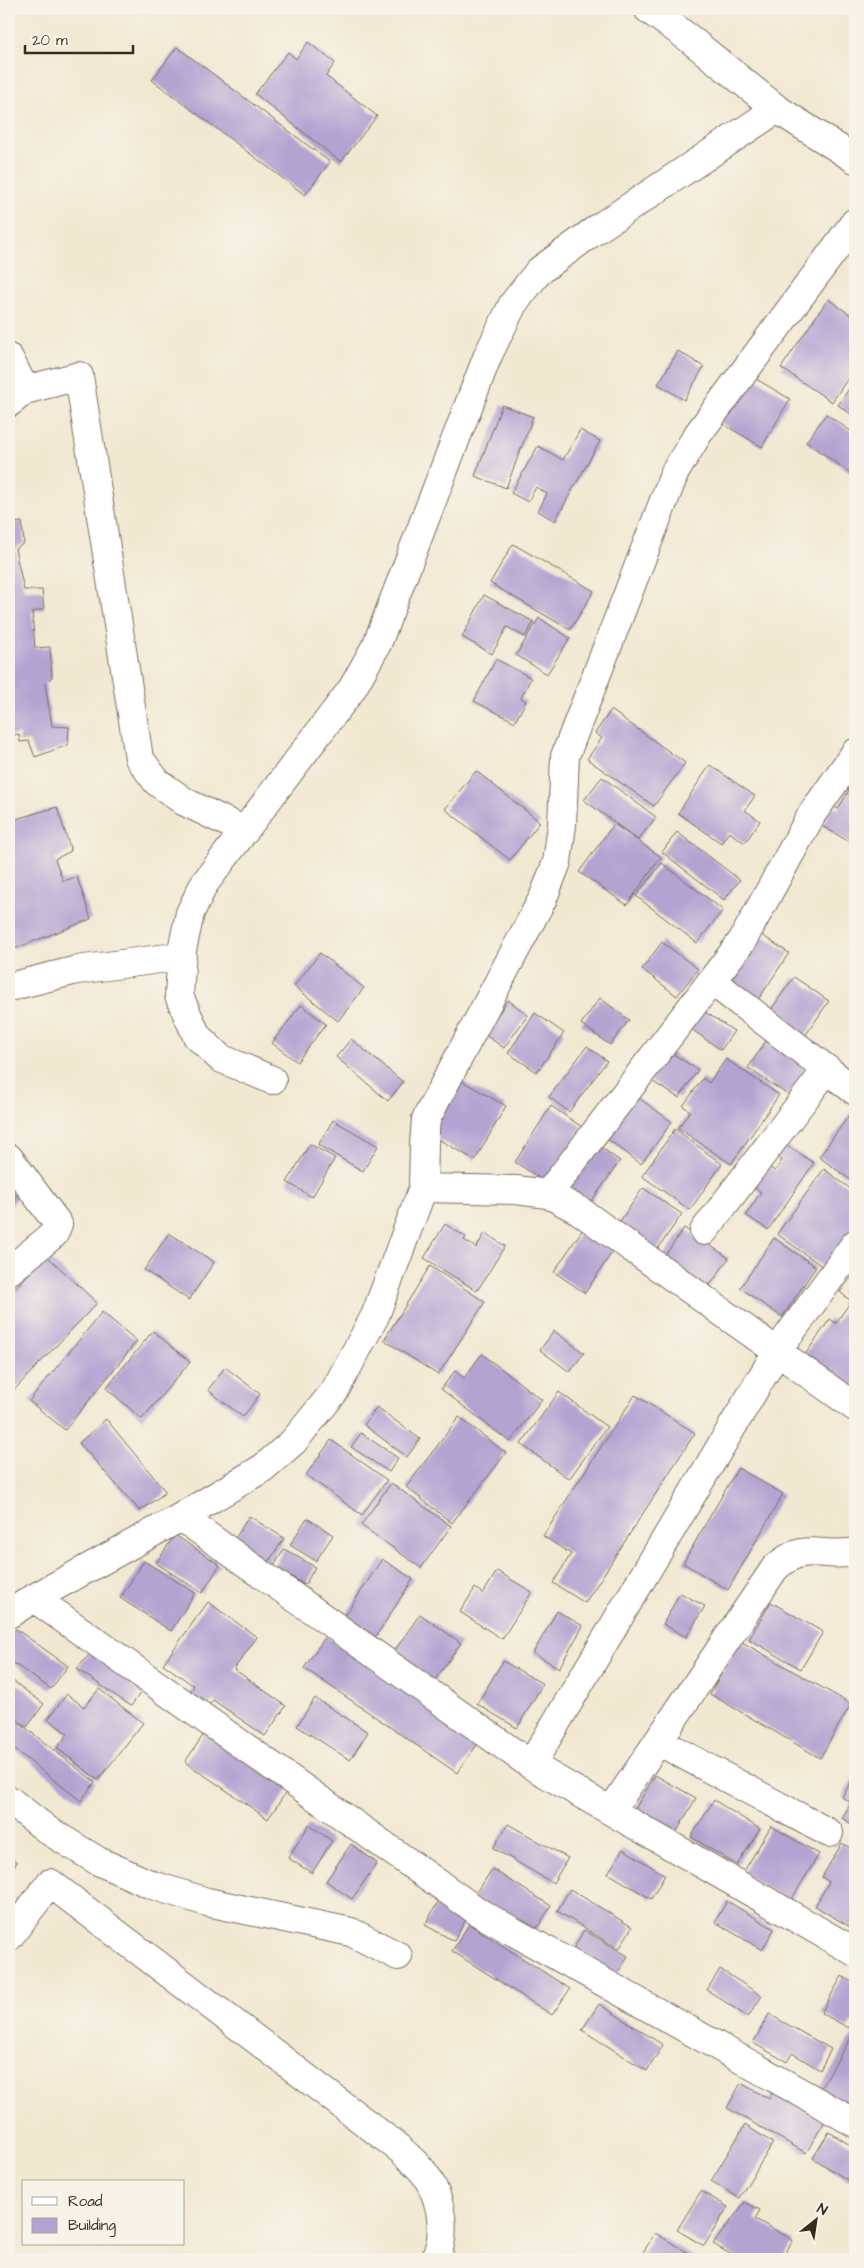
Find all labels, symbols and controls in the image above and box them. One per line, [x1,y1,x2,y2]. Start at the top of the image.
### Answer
scale bar [25,22,132,54]
text: 20 m [32,30,68,51]
legend [22,2180,185,2246]
text: Road [68,2191,103,2212]
north arrow [792,2196,842,2246]
text: N [813,2199,831,2221]
text: Building [68,2215,116,2237]

